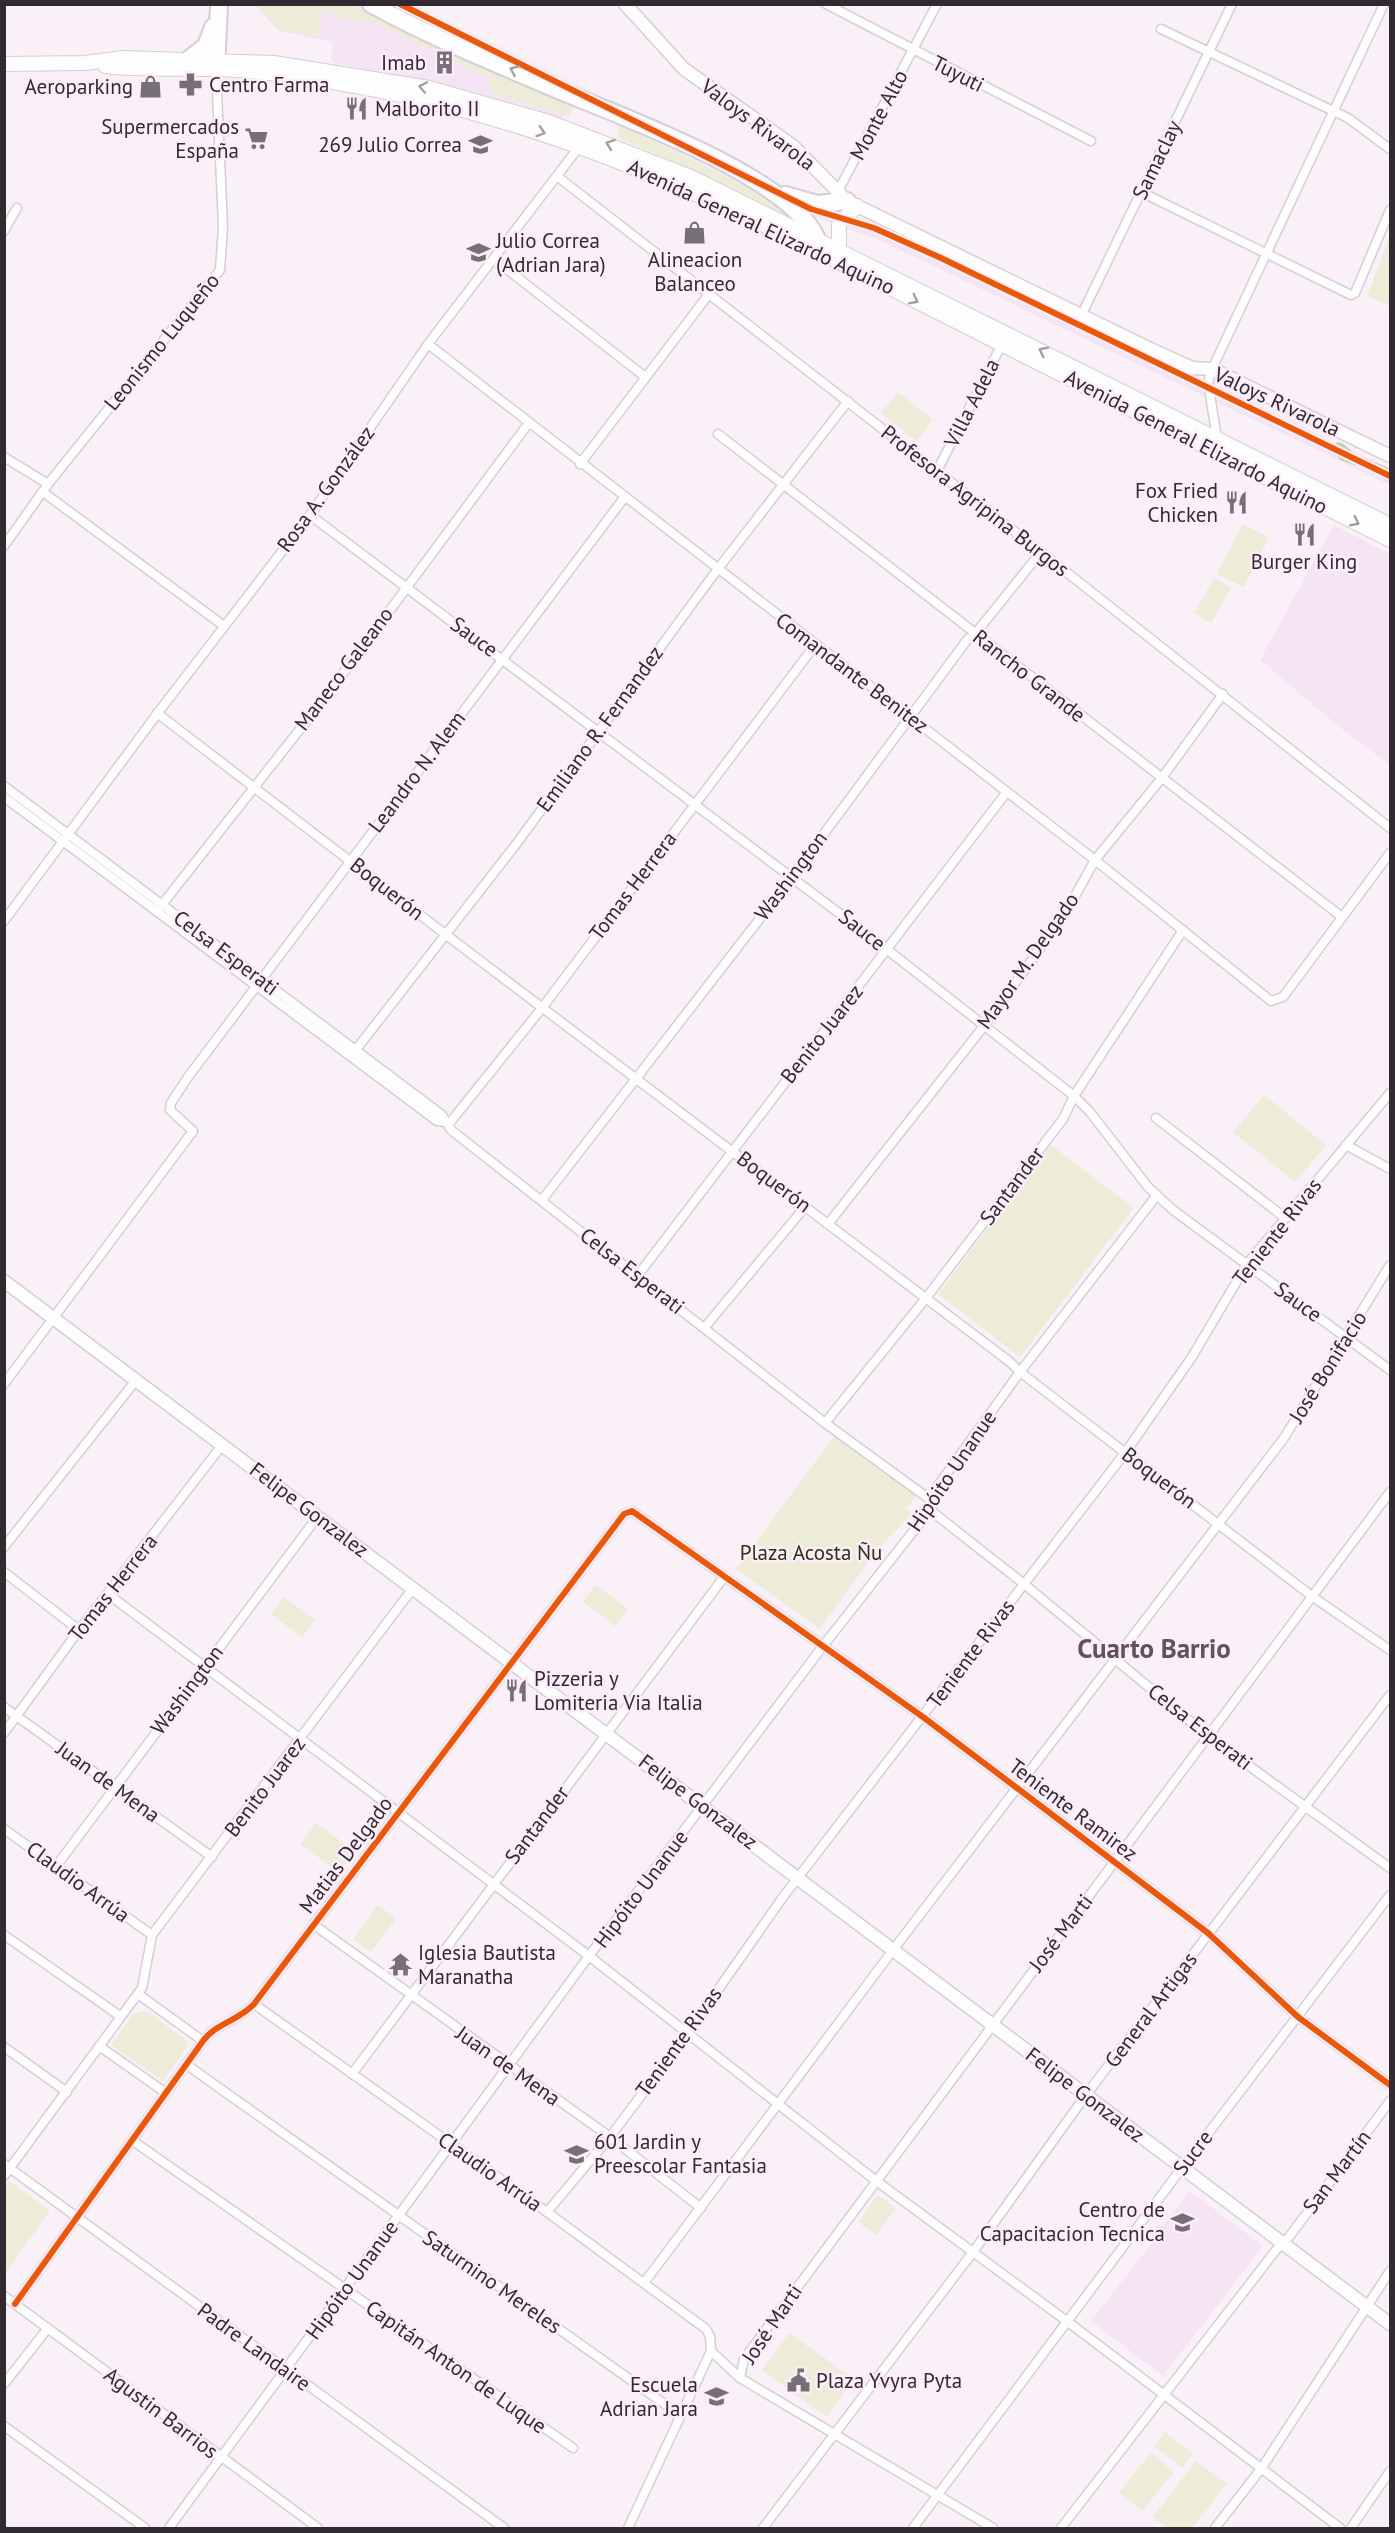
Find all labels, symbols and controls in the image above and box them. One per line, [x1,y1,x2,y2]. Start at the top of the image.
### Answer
place label: Imab [381,49,426,76]
street label: Tuyuti [928,49,989,98]
building icon: Imab [431,50,457,76]
one-way arrow [509,65,520,77]
street label: Monte Alto [844,65,914,165]
place label: Centro Farma [209,71,329,98]
pharmacy icon: Centro Farma [178,72,204,98]
street label: Valoys Rivarola [695,72,821,176]
place label: Aeroparking [25,73,133,100]
shop icon: Aeroparking [138,74,164,100]
one-way arrow [419,81,429,94]
place label: Malborito II [375,95,480,122]
restaurant icon: Malborito II [344,96,370,122]
place label: Supermercados España [101,113,239,164]
street label: Samaclay [1126,116,1187,204]
one-way arrow [535,125,546,137]
supermarket icon: Supermercados España [244,126,270,152]
place label: 269 Julio Correa [318,131,462,158]
school or university icon: 269 Julio Correa [467,132,493,158]
one-way arrow [605,138,615,151]
street label: Avenida General Elizardo Aquino [623,153,899,300]
shop icon: Alineacion Balanceo [682,219,708,245]
place label: Julio Correa (Adrian Jara) [495,227,606,278]
school or university icon: Julio Correa (Adrian Jara) [465,240,491,266]
place label: Alineacion Balanceo [648,246,742,297]
street label: Leonismo Luqueño [98,268,225,416]
one-way arrow [908,293,919,304]
one-way arrow [1038,347,1049,359]
street label: Villa Adela [937,354,1005,453]
street label: Valoys Rivarola [1209,360,1345,443]
street label: Avenida General Elizardo Aquino [1060,363,1332,520]
street label: Profesora Agripina Burgos [876,419,1075,583]
street label: Rosa A. González [271,420,380,557]
place label: Fox Fried Chicken [1135,477,1218,528]
restaurant icon: Fox Fried Chicken [1223,490,1249,516]
one-way arrow [1348,515,1359,526]
restaurant icon: Burger King [1291,521,1317,547]
place label: Burger King [1251,548,1357,575]
street label: Maneco Galeano [288,601,399,736]
street label: Comandante Benitez [770,606,934,739]
street label: Sauce [445,610,503,663]
street label: Rancho Grande [967,623,1091,728]
street label: Emiliano R. Fernandez [530,640,669,817]
street label: Leandro N. Alem [362,705,471,838]
street label: Tomas Herrera [583,826,682,946]
street label: Washington [748,826,833,926]
street label: Boquerón [345,851,430,926]
street label: Mayor M. Delgado [971,887,1085,1034]
street label: Sauce [833,903,891,956]
street label: Celsa Esperati [168,904,284,1001]
street label: Benito Juarez [774,979,869,1089]
street label: Santander [973,1141,1050,1230]
street label: Boquerón [732,1145,817,1218]
street label: Teniente Rivas [1226,1172,1327,1291]
street label: Celsa Esperati [575,1221,690,1320]
street label: Sauce [1269,1275,1327,1328]
street label: José Bonifacio [1282,1306,1373,1428]
street label: Hipóito Unanue [901,1405,1002,1537]
street label: Boquerón [1117,1441,1202,1514]
street label: Felipe Gonzalez [244,1456,374,1563]
street label: Tomas Herrera [62,1528,163,1647]
park label: Plaza Acosta Ñu [740,1539,882,1566]
street label: Teniente Rivas [921,1594,1020,1714]
district label: Cuarto Barrio [1077,1631,1231,1665]
street label: Washington [144,1640,229,1740]
place label: Pizzeria y Lomiteria Via Italia [534,1665,703,1716]
street label: Celsa Esperati [1143,1677,1258,1776]
restaurant icon: Pizzeria y Lomiteria Via Italia [503,1678,529,1704]
street label: Benito Juarez [218,1731,311,1842]
street label: Juan de Mena [50,1734,165,1828]
street label: Felipe Gonzalez [633,1748,763,1855]
street label: Teniente Ramirez [1004,1752,1143,1867]
street label: Santander [498,1780,575,1869]
street label: Matias Delgado [293,1791,398,1918]
street label: Hipóito Unanue [587,1824,694,1953]
street label: Claudio Arrúa [21,1835,135,1928]
street label: José Marti [1022,1889,1098,1978]
place label: Iglesia Bautista Maranatha [418,1939,556,1990]
street label: General Artigas [1098,1947,1203,2073]
temple icon: Iglesia Bautista Maranatha [387,1952,413,1978]
street label: Teniente Rivas [630,1981,728,2102]
street label: Juan de Mena [450,2019,566,2112]
street label: Felipe Gonzalez [1020,2041,1150,2148]
street label: Sucre [1167,2125,1218,2181]
street label: San Martín [1296,2125,1377,2219]
street label: Claudio Arrúa [433,2126,548,2217]
place label: 601 Jardin y Preescolar Fantasia [594,2128,767,2179]
school or university icon: 601 Jardin y Preescolar Fantasia [563,2141,589,2167]
place label: Centro de Capacitacion Tecnica [980,2196,1165,2247]
school or university icon: Centro de Capacitacion Tecnica [1170,2209,1196,2235]
street label: Hipóito Unanue [299,2215,404,2345]
street label: Saturnino Mereles [418,2224,567,2339]
street label: José Marti [735,2279,808,2369]
street label: Capitán Anton de Luque [361,2294,552,2439]
street label: Padre Landaire [192,2296,316,2397]
street label: Agustin Barrios [99,2361,224,2464]
place label: Plaza Yvyra Pyta [816,2367,962,2394]
public building icon: Plaza Yvyra Pyta [785,2368,811,2394]
place label: Escuela Adrian Jara [600,2371,698,2422]
school or university icon: Escuela Adrian Jara [703,2384,729,2410]

